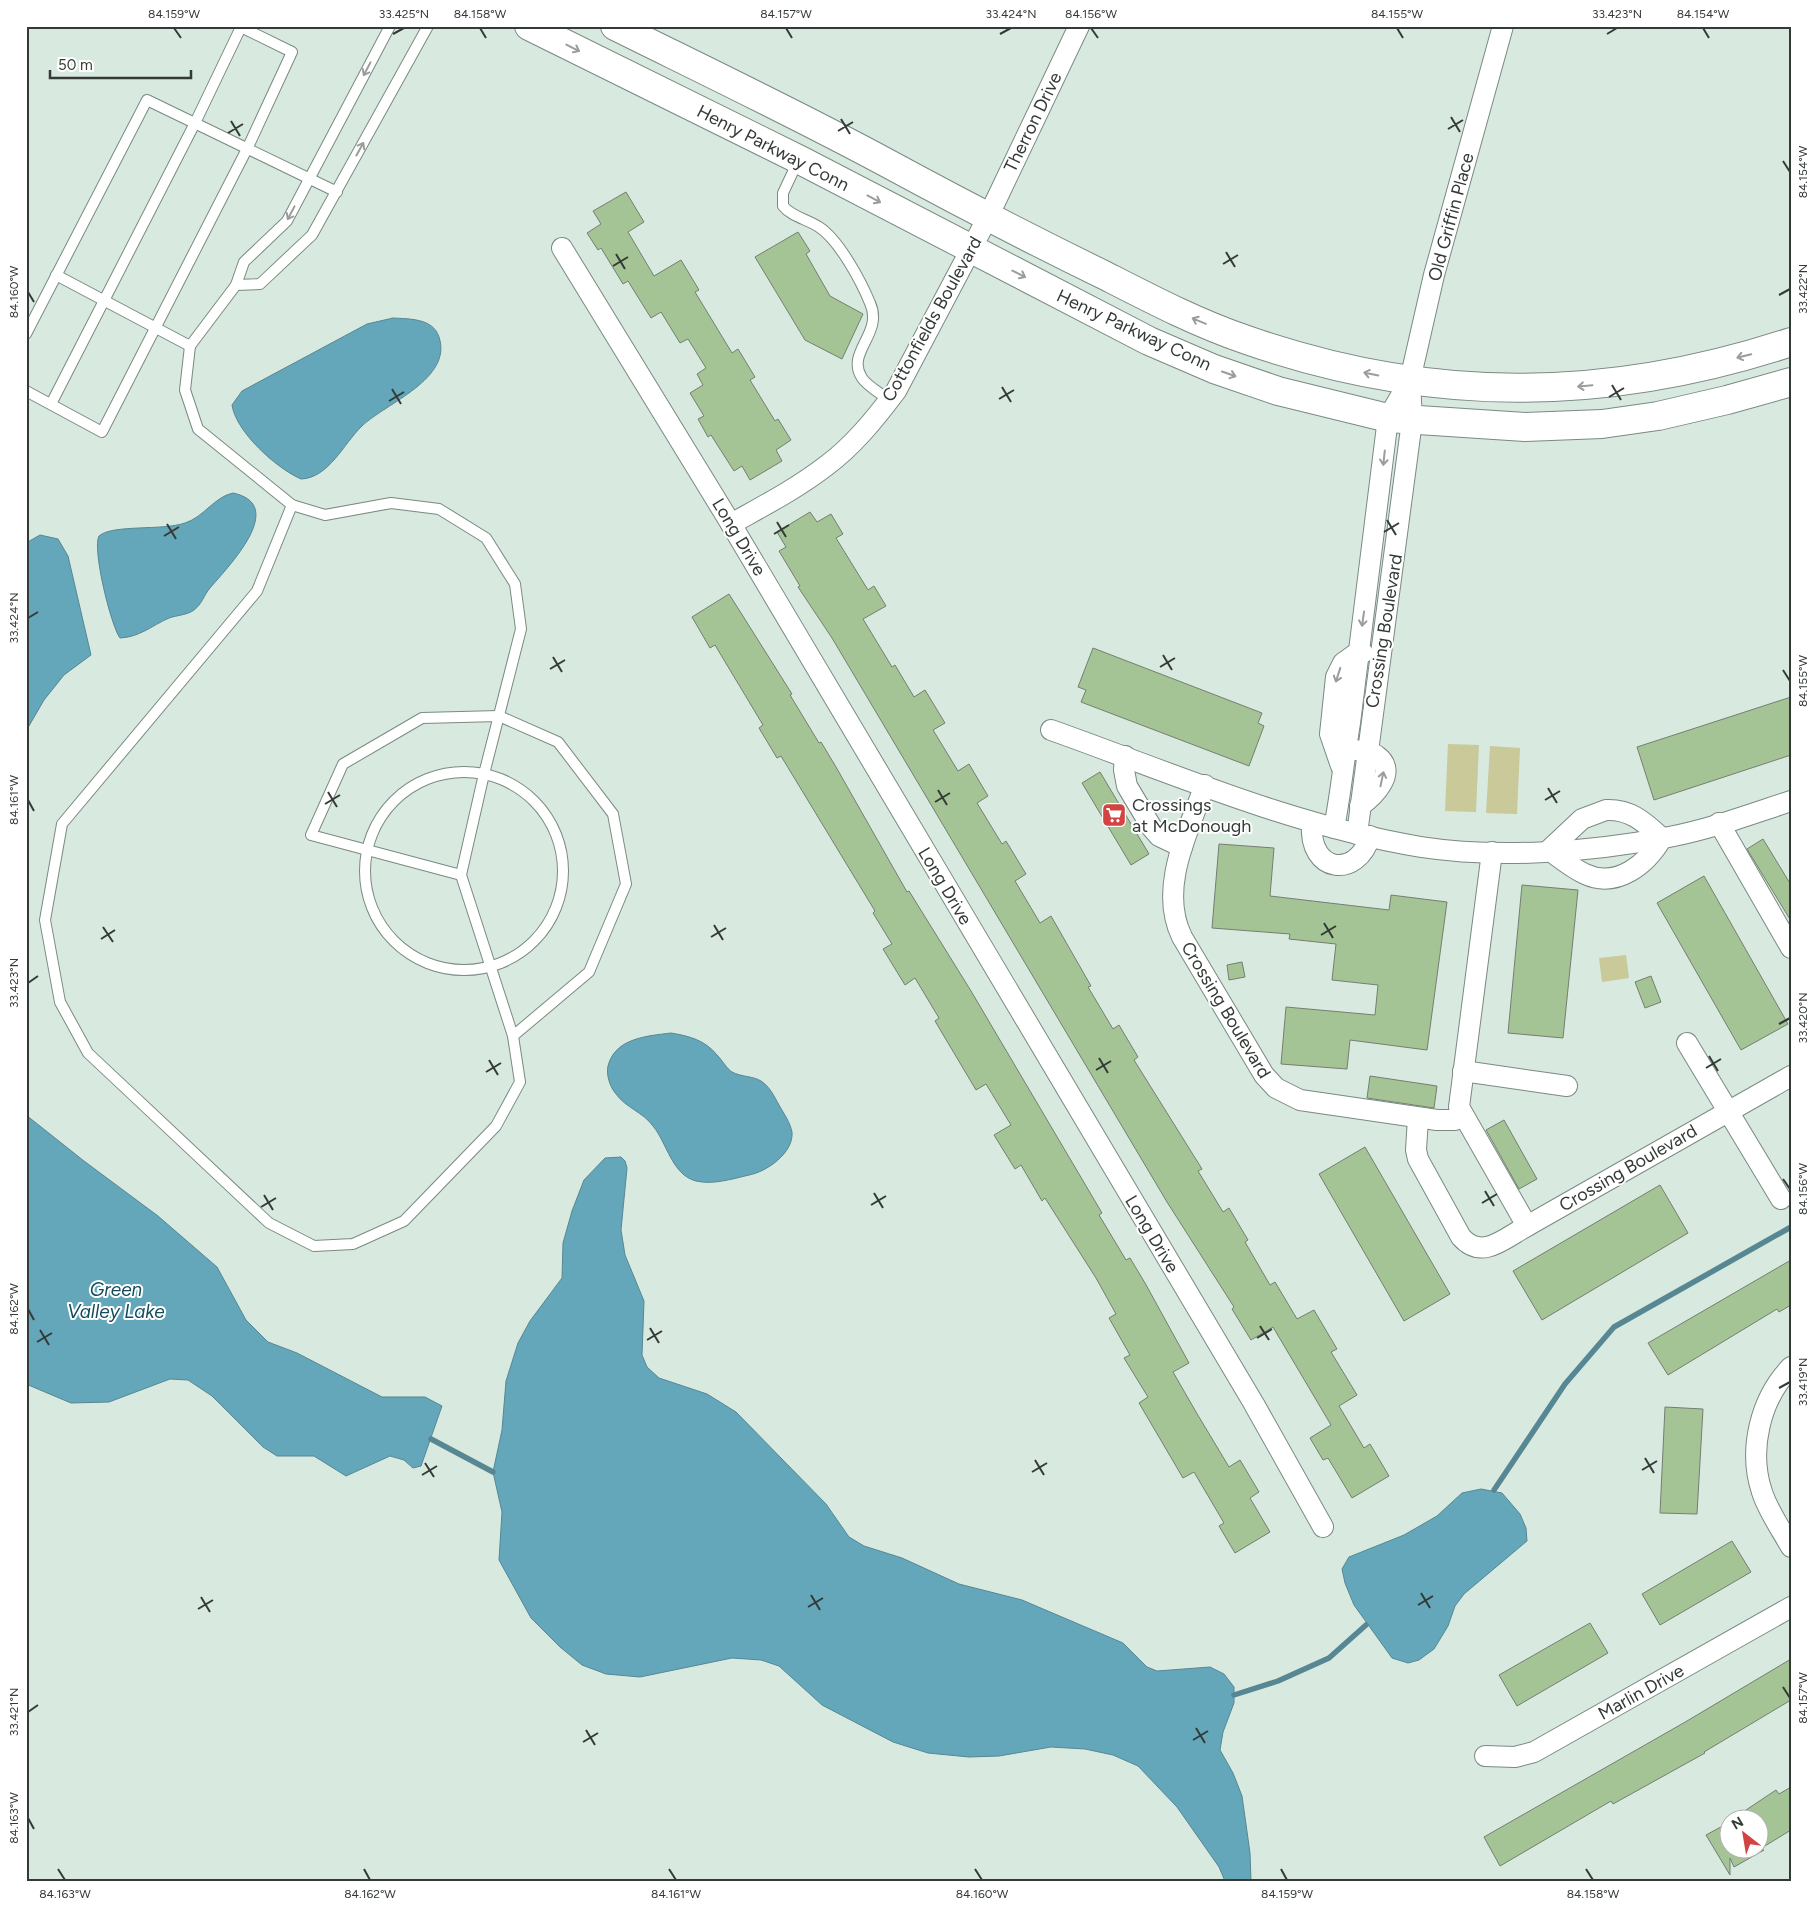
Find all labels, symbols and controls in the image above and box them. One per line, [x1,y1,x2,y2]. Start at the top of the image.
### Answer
text: 84.159°W [148,7,200,21]
text: 33.425°N [379,7,429,21]
text: 84.158°W [454,7,507,21]
text: 84.157°W [760,7,812,21]
text: 33.424°N [986,7,1036,21]
text: 84.156°W [1065,7,1117,21]
text: 84.155°W [1371,7,1423,21]
text: 33.423°N [1592,7,1642,21]
text: 84.154°W [1677,7,1730,21]
one-way arrow [565,43,580,53]
scale bar [50,48,191,80]
text: 50 m [58,56,93,74]
one-way arrow [362,62,372,77]
street label: Therron Drive [999,68,1067,176]
street label: Henry Parkway Conn [693,100,853,196]
one-way arrow [355,142,365,157]
text: 84.154°W [1796,145,1810,198]
street label: Old Griffin Place [1423,150,1479,284]
one-way arrow [867,194,882,204]
one-way arrow [286,205,296,220]
street label: Cottonfields Boulevard [877,233,987,405]
text: 33.422°N [1796,264,1810,314]
text: 84.160°W [7,265,21,318]
one-way arrow [1011,269,1026,279]
street label: Henry Parkway Conn [1053,285,1215,375]
one-way arrow [1192,315,1207,325]
one-way arrow [1737,352,1753,361]
one-way arrow [1220,369,1236,379]
one-way arrow [1363,369,1379,378]
one-way arrow [1577,381,1593,390]
one-way arrow [1379,449,1389,465]
street label: Long Drive [707,494,771,580]
street label: Crossing Boulevard [1361,552,1407,710]
text: 33.424°N [7,593,21,643]
one-way arrow [1358,610,1368,626]
text: 84.155°W [1796,655,1810,707]
one-way arrow [1332,667,1342,683]
one-way arrow [1378,771,1387,787]
text: 84.161°W [7,775,21,825]
place label: Crossings at McDonough [1132,794,1251,837]
supermarket icon: Crossings at McDonough [1101,802,1127,828]
street label: Long Drive [913,843,977,929]
street label: Crossing Boulevard [1177,938,1275,1082]
text: 33.423°N [7,958,21,1008]
text: 33.420°N [1796,992,1810,1044]
street label: Crossing Boulevard [1555,1120,1701,1216]
text: 84.156°W [1796,1163,1810,1215]
street label: Long Drive [1120,1191,1184,1277]
water label: Green Valley Lake [67,1278,165,1323]
text: 84.162°W [7,1283,21,1335]
text: 33.419°N [1796,1358,1810,1406]
street label: Marlin Drive [1594,1659,1688,1725]
text: 84.157°W [1796,1672,1810,1724]
text: 33.421°N [7,1688,21,1736]
text: 84.163°W [7,1792,21,1844]
north arrow [1720,1810,1770,1860]
text: N [1729,1813,1747,1833]
text: 84.163°W [39,1887,91,1901]
text: 84.162°W [344,1887,396,1901]
text: 84.161°W [651,1887,701,1901]
text: 84.160°W [956,1887,1009,1901]
text: 84.159°W [1261,1887,1313,1901]
text: 84.158°W [1567,1887,1620,1901]

